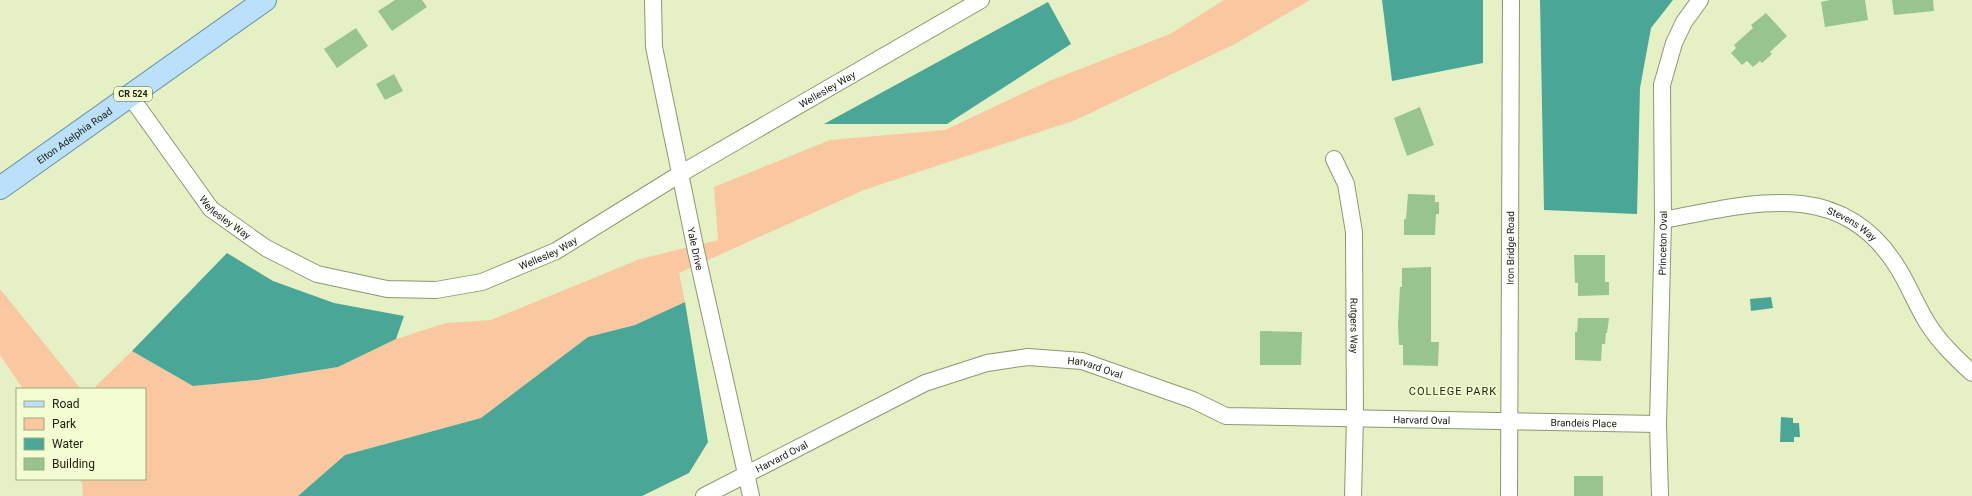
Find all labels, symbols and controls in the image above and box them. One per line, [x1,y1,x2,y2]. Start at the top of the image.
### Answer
street label: Wellesley Way [797,68,857,110]
road number: CR 524 [114,87,152,101]
street label: Elton Adelphia Road [35,105,114,166]
street label: Wellesley Way [197,193,253,241]
street label: Stevens Way [1826,204,1879,243]
street label: Iron Bridge Road [1504,211,1516,285]
street label: Princeton Oval [1656,211,1669,276]
street label: Yale Drive [686,226,706,271]
street label: Wellesley Way [517,234,579,271]
street label: Rutgers Way [1349,298,1360,354]
street label: Harvard Oval [1067,354,1124,380]
district label: COLLEGE PARK [1409,385,1497,398]
legend [16,388,146,480]
text: Road [52,397,80,411]
street label: Harvard Oval [1393,414,1450,426]
text: Park [52,417,77,431]
street label: Brandeis Place [1550,417,1617,429]
text: Water [52,437,83,451]
street label: Harvard Oval [753,438,809,474]
text: Building [52,457,95,471]

